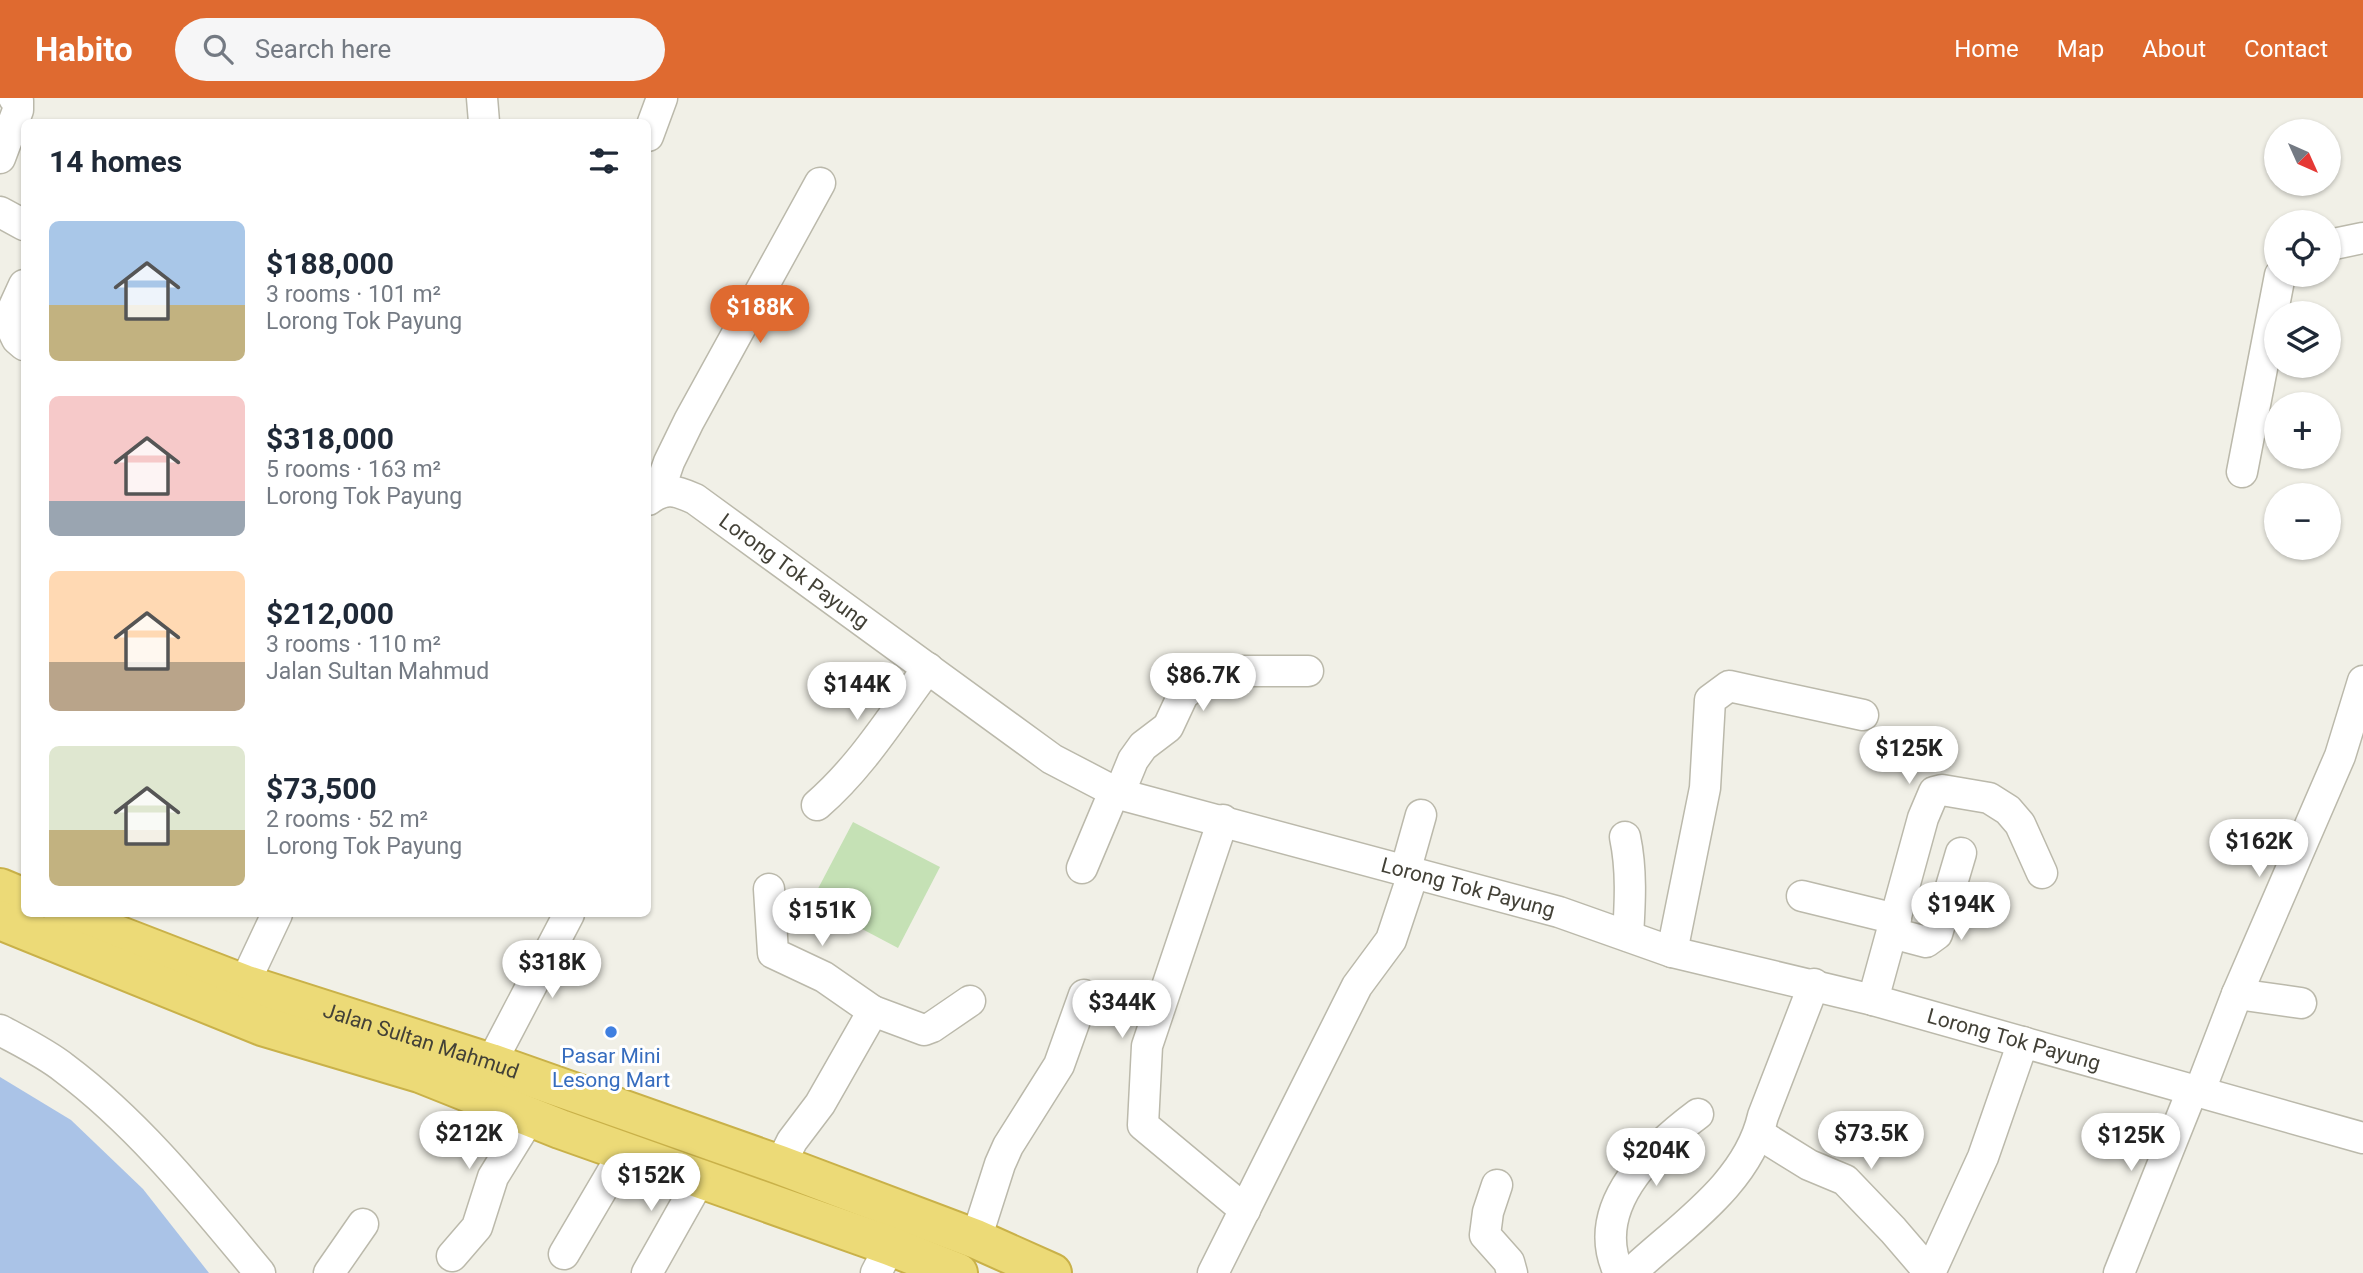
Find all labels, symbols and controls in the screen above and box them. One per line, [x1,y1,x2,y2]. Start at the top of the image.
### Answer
search box [175,18,665,81]
text: Habito [35,30,133,69]
icon: search [199,30,237,68]
text: Search here [255,34,391,64]
text: Home [1954,35,2019,63]
text: Map [2057,35,2104,63]
text: About [2142,35,2206,63]
text: Contact [2244,35,2328,63]
north arrow [2264,119,2342,196]
map controls [2264,119,2341,560]
icon: filters [585,142,623,180]
text: 14 homes [49,144,182,179]
button: locate [2264,210,2341,287]
text: $188,000 [266,246,394,281]
icon: home [105,249,189,333]
text: 3 rooms · 101 m² [266,281,441,308]
pin: $188K [711,286,809,345]
text: $188K [726,294,794,321]
button: layers [2264,301,2341,378]
text: Lorong Tok Payung [266,308,462,335]
button: + [2264,392,2341,469]
text: $318,000 [266,421,394,456]
icon: home [105,424,189,508]
text: 5 rooms · 163 m² [266,456,441,483]
text: Lorong Tok Payung [266,483,462,510]
button: − [2264,483,2341,560]
street label: Lorong Tok Payung [715,509,874,634]
text: $212,000 [266,596,394,631]
icon: home [105,599,189,683]
text: 3 rooms · 110 m² [266,631,441,658]
pin: $86.7K [1146,654,1260,713]
text: Jalan Sultan Mahmud [266,658,489,685]
pin: $144K [808,662,906,722]
text: $86.7K [1166,662,1240,689]
text: $144K [823,671,891,698]
pin: $125K [1860,726,1958,786]
text: $125K [1875,735,1943,762]
text: $73,500 [266,771,377,806]
icon: home [105,774,189,858]
text: 2 rooms · 52 m² [266,806,428,833]
pin: $162K [2210,820,2308,879]
text: $162K [2225,828,2293,855]
text: Lorong Tok Payung [266,833,462,860]
street label: Lorong Tok Payung [1378,853,1558,922]
pin: $194K [1912,882,2010,942]
pin: $151K [773,888,871,948]
text: $194K [1927,891,1995,918]
text: $151K [788,897,856,924]
pin: $318K [503,940,601,1000]
text: $318K [518,949,586,976]
pin: $344K [1073,981,1171,1040]
text: $344K [1088,989,1156,1016]
street label: Jalan Sultan Mahmud [320,998,522,1084]
street label: Lorong Tok Payung [1924,1004,2103,1075]
marker: Pasar Mini Lesong Mart [603,1024,619,1040]
place label: Pasar Mini Lesong Mart [552,1044,670,1092]
pin: $212K [420,1112,518,1171]
pin: $73.5K [1814,1112,1928,1171]
pin: $125K [2082,1114,2180,1173]
text: $212K [435,1120,503,1147]
text: $73.5K [1834,1120,1908,1147]
text: $125K [2097,1122,2165,1149]
pin: $204K [1607,1128,1705,1188]
text: $204K [1622,1137,1690,1164]
pin: $152K [602,1154,700,1213]
text: $152K [617,1162,685,1189]

